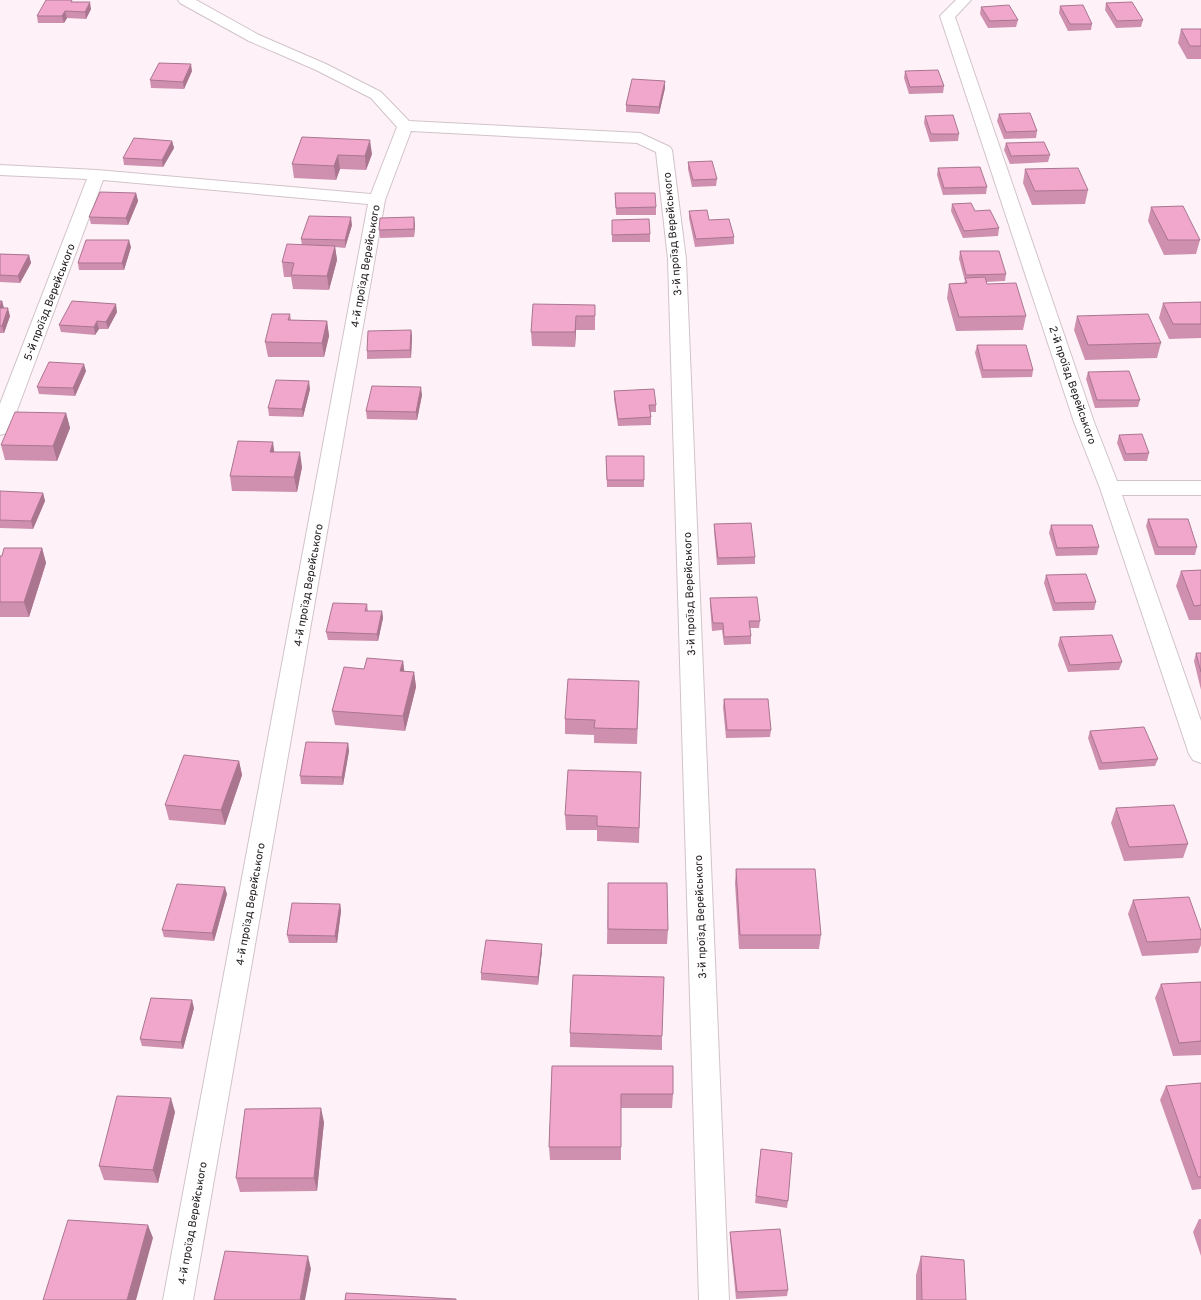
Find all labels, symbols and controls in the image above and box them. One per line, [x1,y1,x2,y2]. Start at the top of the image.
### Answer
street label: 3-й проїзд Верейського [661,171,685,296]
street label: 4-й проїзд Верейського [348,204,384,329]
street label: 5-й проїзд Верейського [21,242,79,363]
street label: 2-й проїзд Верейського [1045,324,1099,446]
street label: 4-й проїзд Верейського [291,523,327,648]
street label: 3-й проїзд Верейського [681,532,699,656]
street label: 4-й проїзд Верейського [233,842,269,967]
street label: 3-й проїзд Верейського [692,855,710,979]
street label: 4-й проїзд Верейського [175,1161,211,1286]

